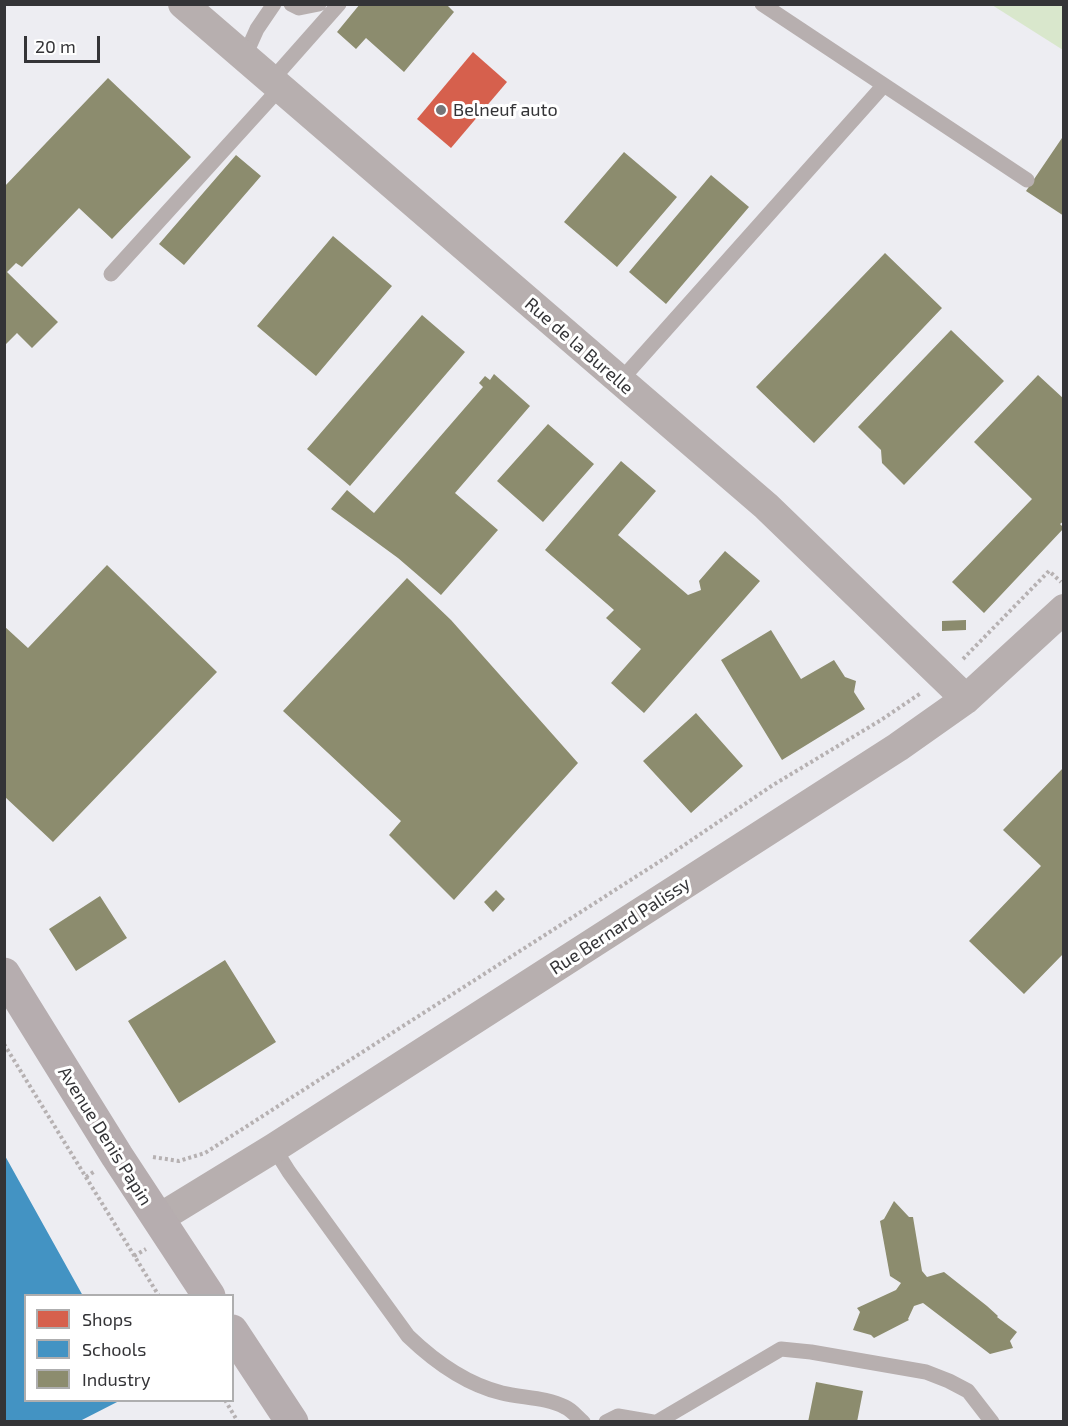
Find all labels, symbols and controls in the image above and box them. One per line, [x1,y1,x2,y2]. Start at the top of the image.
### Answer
scale bar [27,24,104,62]
text: 20 m [35,35,76,57]
place label: Belneuf auto [453,99,558,121]
marker: Belneuf auto [434,103,448,117]
street label: Rue de la Burelle [520,293,638,399]
street label: Rue Bernard Palissy [546,873,694,979]
street label: Avenue Denis Papin [53,1063,157,1209]
legend [24,1294,234,1402]
text: Shops [82,1308,132,1330]
text: Schools [82,1338,146,1360]
text: Industry [82,1368,151,1390]

